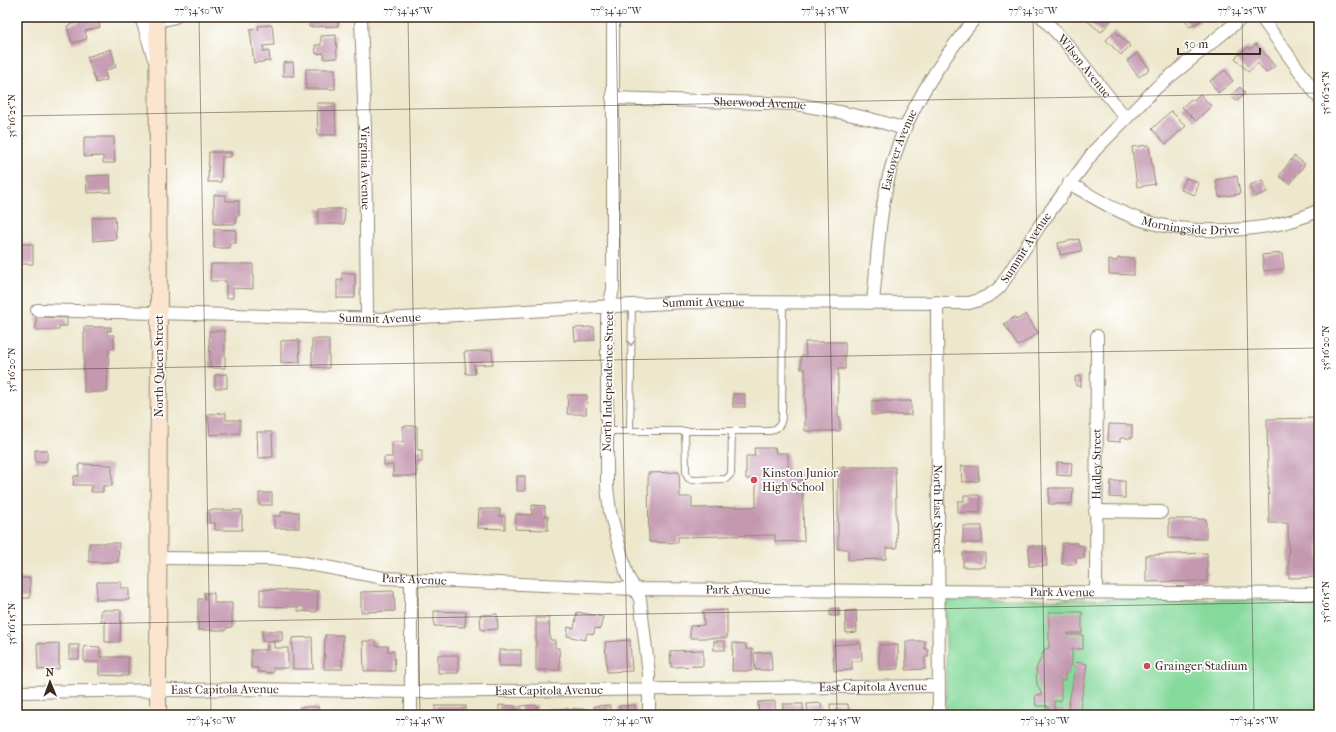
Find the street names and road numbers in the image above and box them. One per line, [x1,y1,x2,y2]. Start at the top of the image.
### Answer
street label: Wilson Avenue [1054,31,1114,101]
street label: Sherwood Avenue [713,94,807,113]
street label: Eastover Avenue [879,107,920,192]
street label: Virginia Avenue [358,125,373,210]
street label: Summit Avenue [997,209,1054,286]
street label: Morningside Drive [1140,213,1240,237]
street label: Summit Avenue [662,295,745,310]
street label: North Independence Street [600,309,616,452]
street label: Summit Avenue [339,310,421,326]
street label: North Queen Street [152,314,166,417]
street label: Hadley Street [1089,428,1104,500]
street label: North East Street [931,464,945,555]
street label: Park Avenue [381,571,447,588]
street label: Park Avenue [705,583,771,597]
street label: Park Avenue [1029,585,1095,599]
street label: East Capitola Avenue [819,679,927,694]
street label: East Capitola Avenue [171,682,279,697]
street label: East Capitola Avenue [495,683,603,698]

